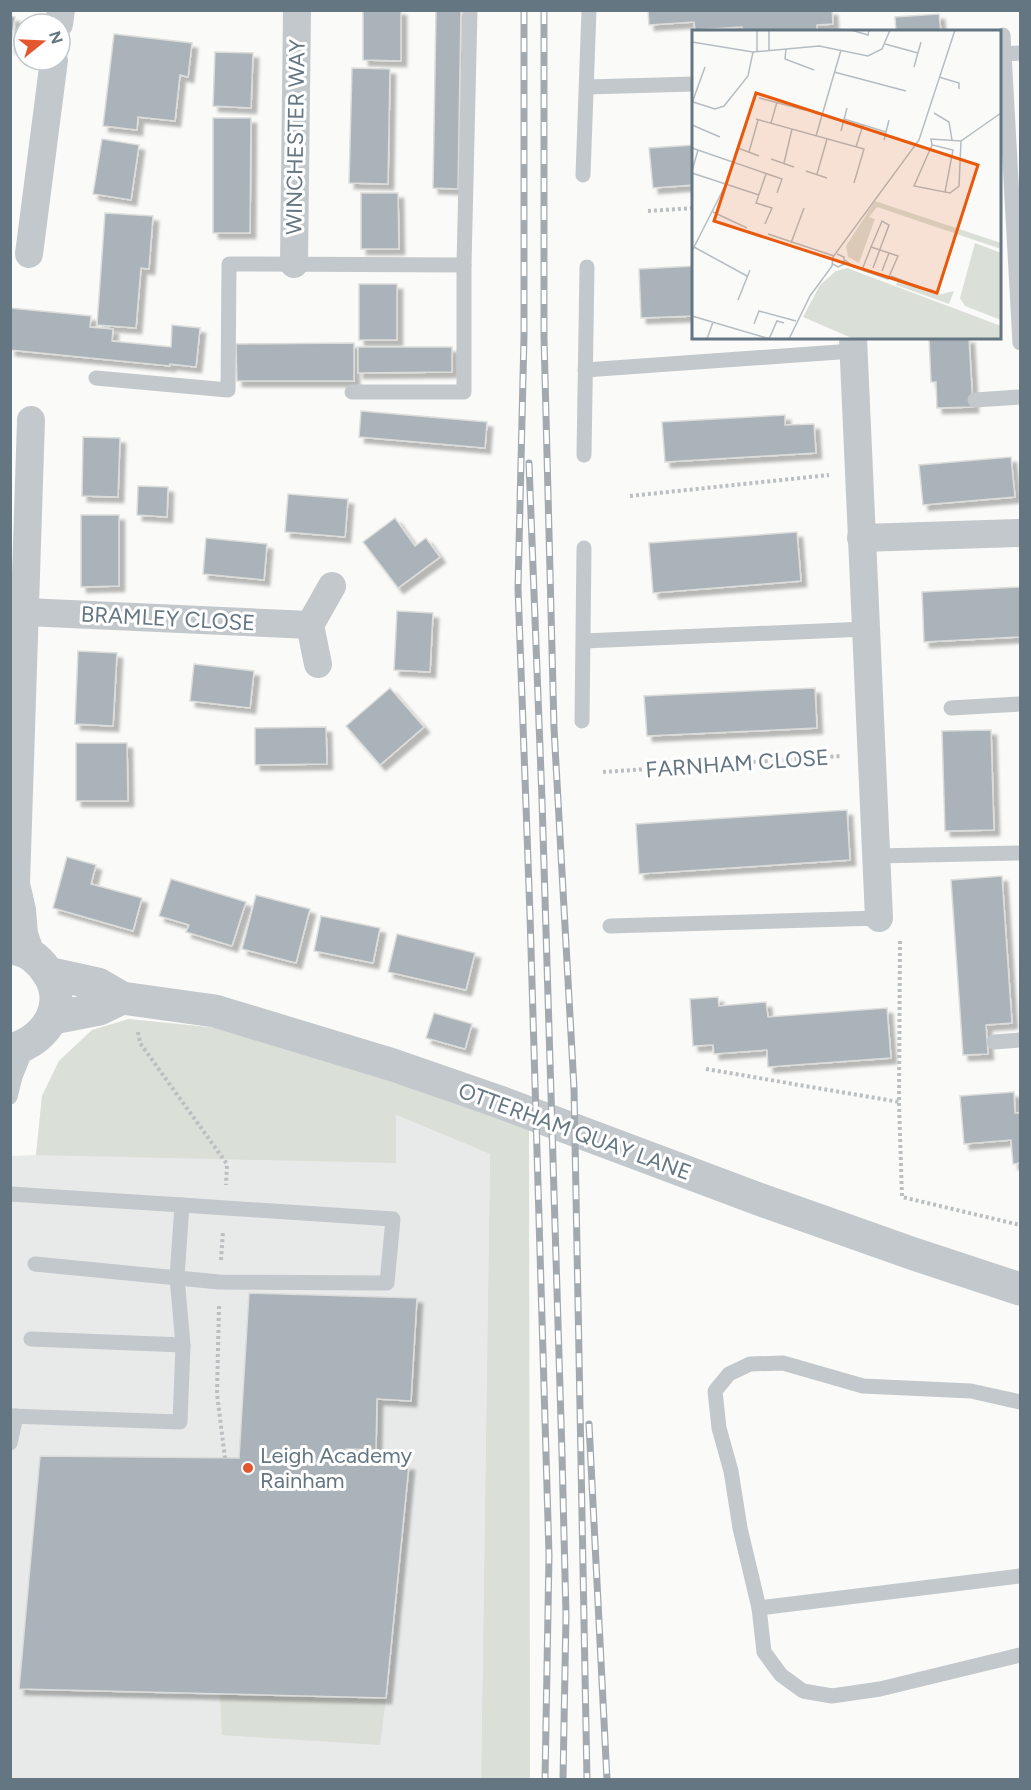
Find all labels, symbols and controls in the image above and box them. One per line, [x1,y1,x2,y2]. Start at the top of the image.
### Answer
north arrow [12,12,72,72]
text: N [45,29,67,46]
inset map [692,30,1001,339]
street label: WINCHESTER WAY [280,38,311,235]
street label: BRAMLEY CLOSE [80,600,256,637]
street label: FARNHAM CLOSE [645,744,830,783]
street label: OTTERHAM QUAY LANE [455,1077,695,1186]
place label: Leigh Academy Rainham [260,1442,413,1494]
marker: Leigh Academy Rainham [241,1461,255,1475]

